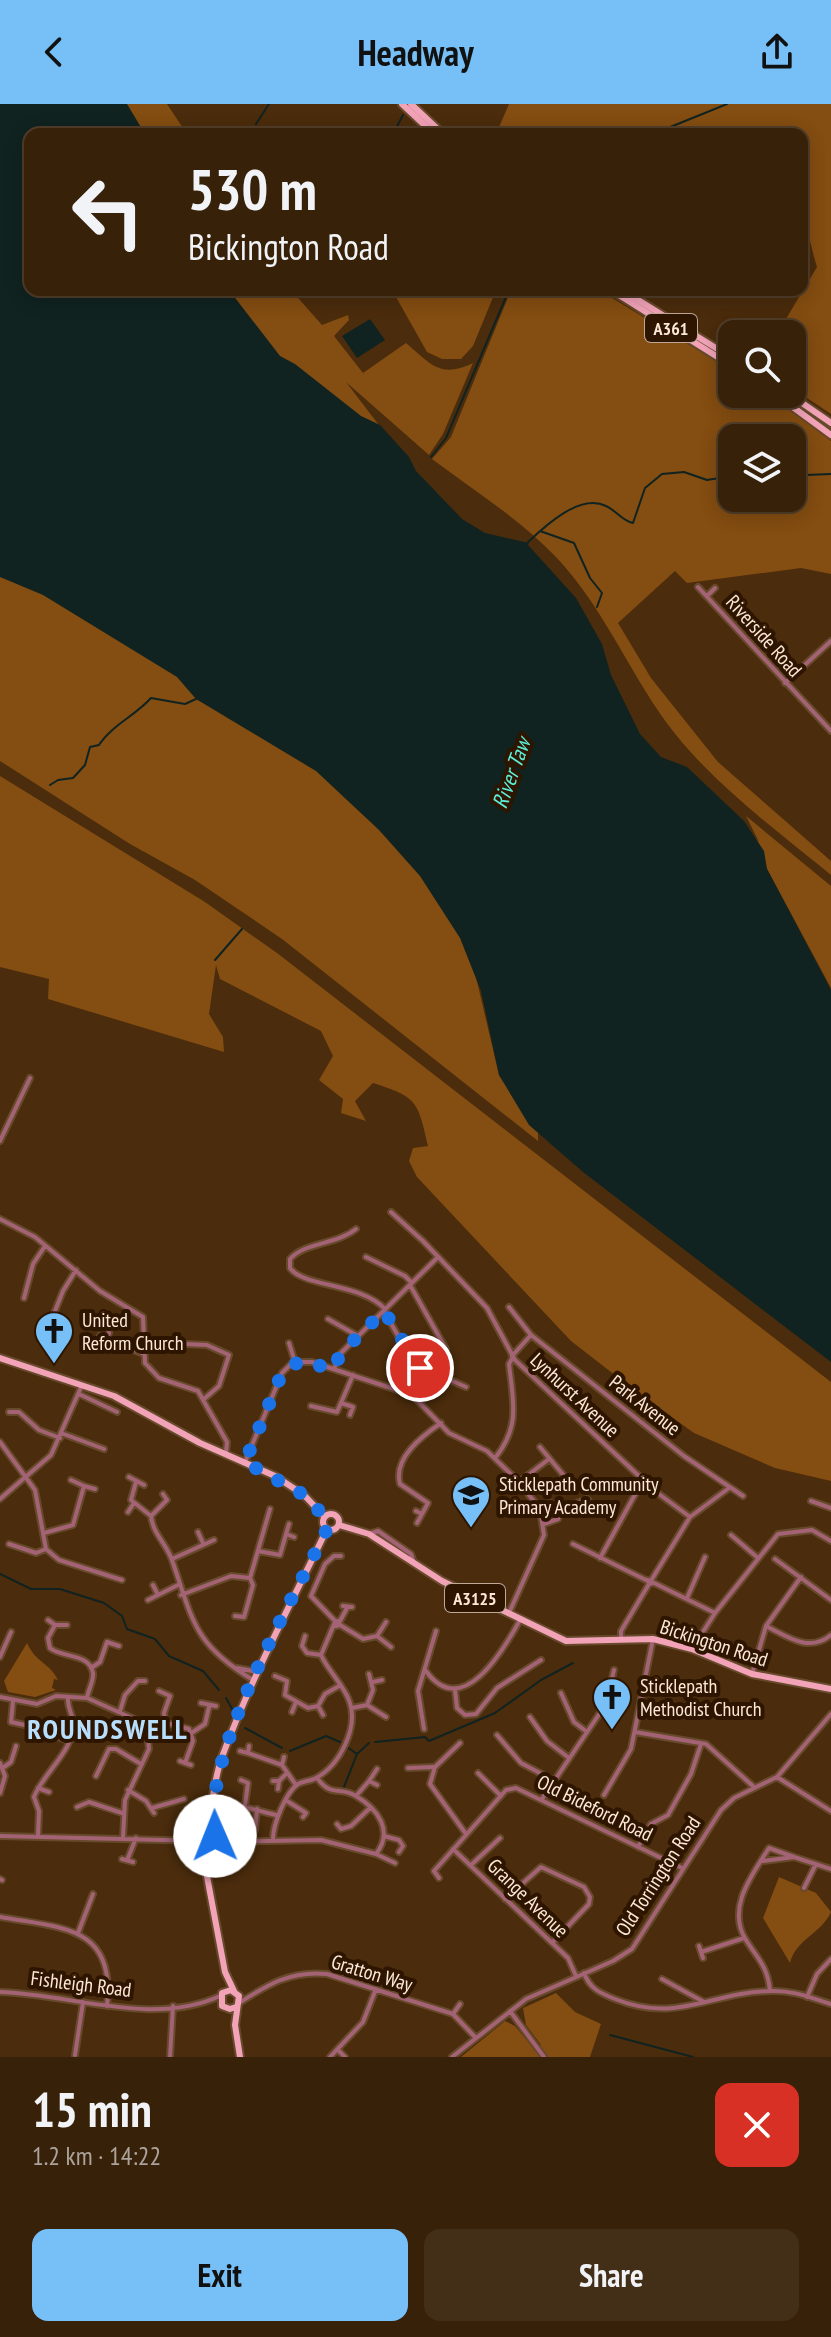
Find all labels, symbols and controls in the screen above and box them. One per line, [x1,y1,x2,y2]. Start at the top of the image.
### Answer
text: Headway [357,29,474,76]
icon: back [32,30,76,74]
icon: share [755,30,799,74]
text: 530 m [188,153,317,225]
icon: left [56,160,160,264]
text: Bickington Road [188,223,389,270]
road number: A361 [645,314,697,342]
map controls [718,320,806,512]
button: search [718,320,806,408]
button: layers [718,424,806,512]
street label: Riverside Road [720,589,808,683]
water label: River Taw [485,731,538,812]
place label: United Reform Church [82,1307,183,1356]
church icon: United Reform Church [33,1310,75,1365]
pin [386,1334,454,1402]
icon: arrive [398,1346,442,1390]
street label: Lynhurst Avenue [525,1347,625,1443]
street label: Park Avenue [604,1369,686,1441]
place label: Sticklepath Community Primary Academy [499,1471,659,1520]
school or university icon: Sticklepath Community Primary Academy [450,1474,492,1529]
road number: A3125 [445,1584,505,1612]
street label: Bickington Road [657,1613,771,1673]
place label: Sticklepath Methodist Church [640,1673,761,1722]
church icon: Sticklepath Methodist Church [591,1676,633,1731]
district label: ROUNDSWELL [27,1710,189,1747]
street label: Old Bideford Road [533,1769,657,1847]
position arrow [173,1794,257,1878]
street label: Old Torrington Road [610,1811,706,1941]
street label: Grange Avenue [482,1853,574,1943]
street label: Gratton Way [328,1948,416,1998]
street label: Fishleigh Road [29,1965,133,2003]
text: 15 min [32,2078,152,2140]
button: close [715,2083,799,2167]
text: 1.2 km · 14:22 [32,2139,161,2172]
button: Exit [32,2229,408,2321]
button: Share [424,2229,799,2321]

